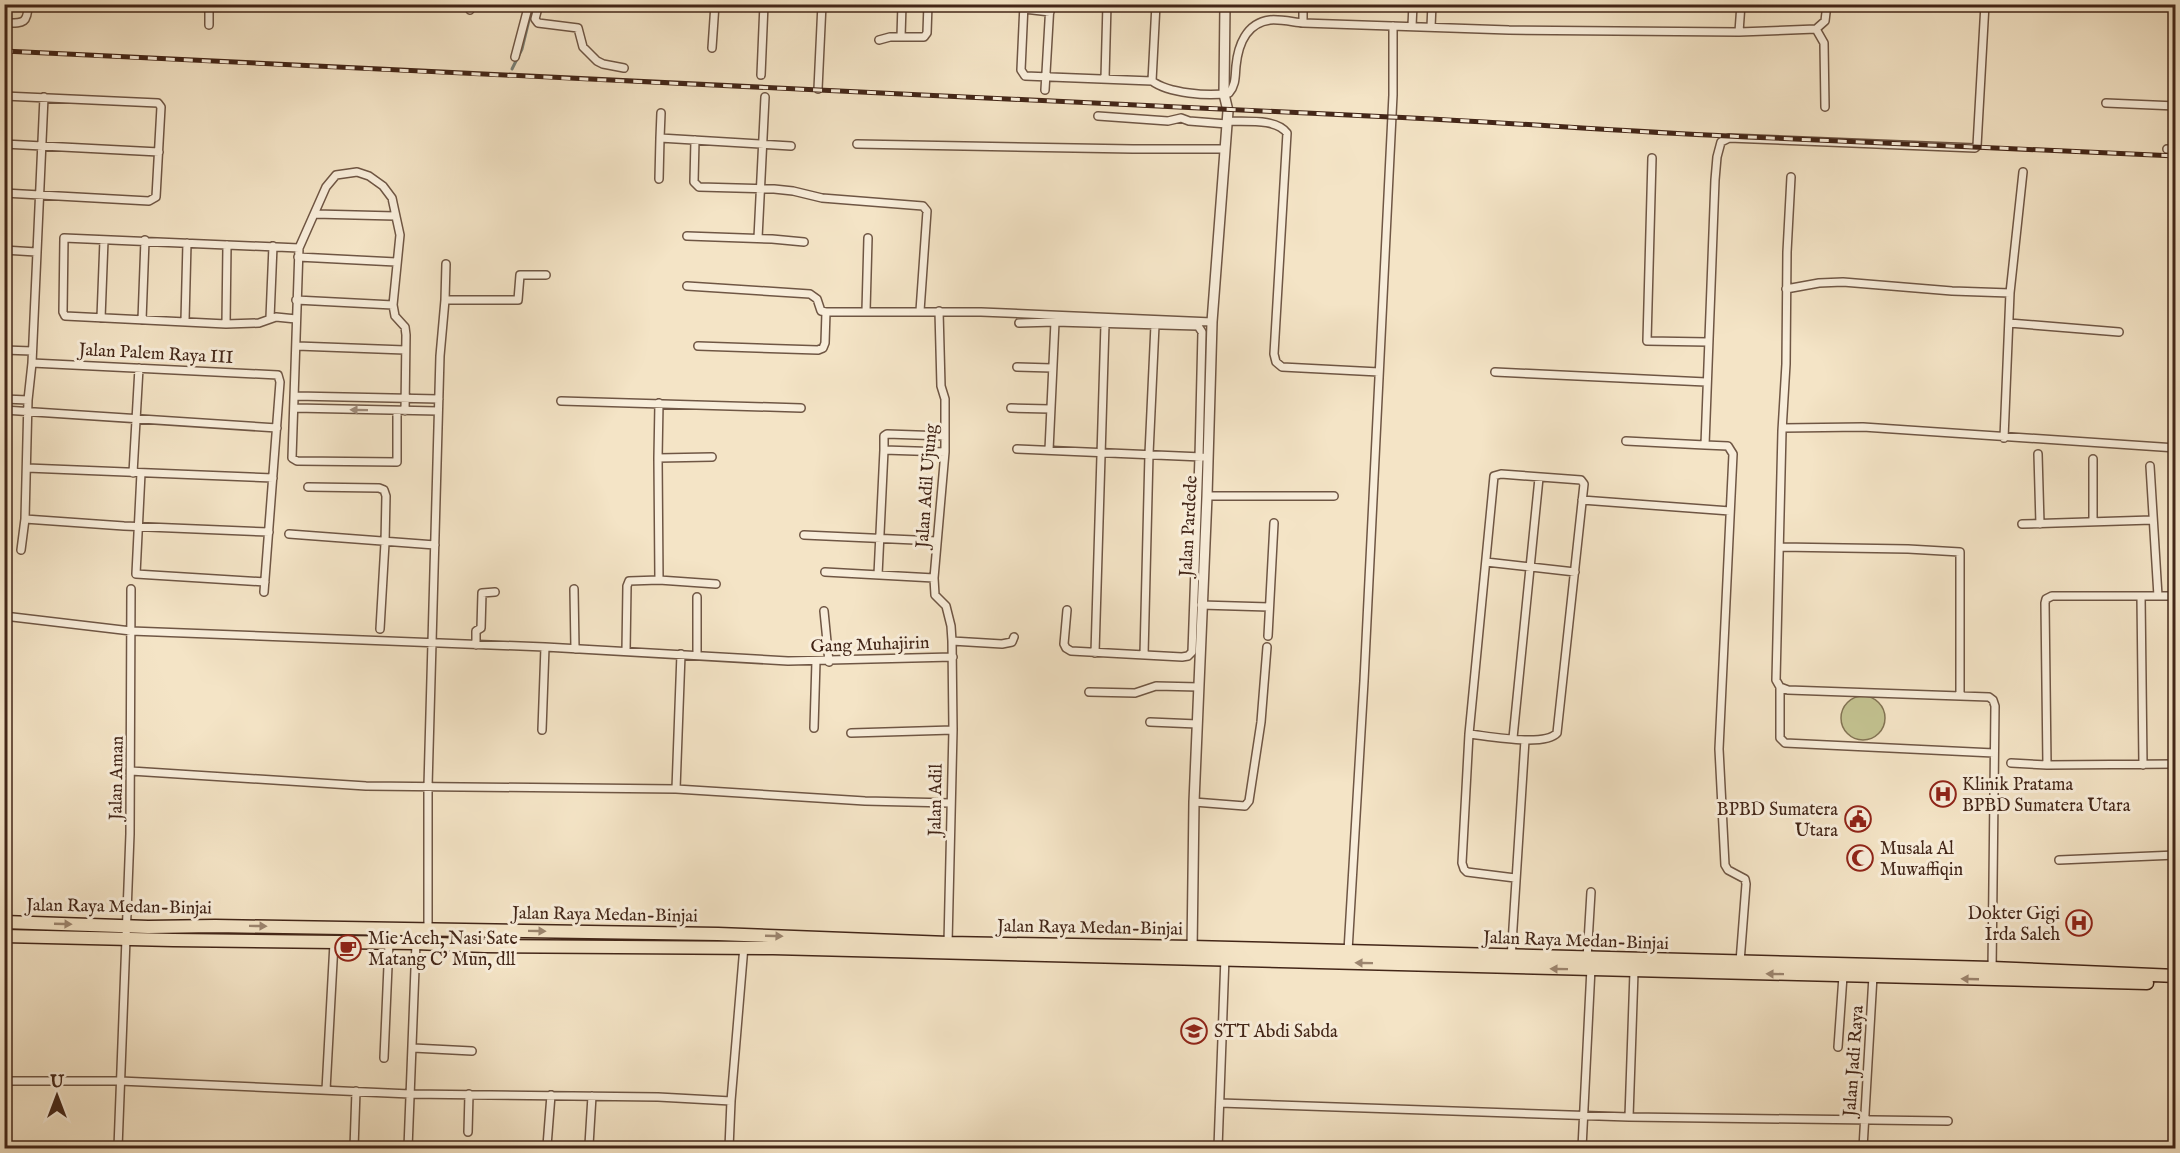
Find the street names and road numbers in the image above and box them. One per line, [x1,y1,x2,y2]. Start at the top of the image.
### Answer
street label: Jalan Palem Raya III [76,339,234,370]
street label: Jalan Adil Ujung [912,423,943,551]
street label: Jalan Pardede [1175,475,1204,579]
street label: Gang Muhajirin [810,632,930,659]
street label: Jalan Aman [105,735,130,822]
street label: Jalan Adil [924,764,949,838]
street label: Jalan Raya Medan-Binjai [24,894,212,921]
street label: Jalan Raya Medan-Binjai [510,902,698,929]
street label: Jalan Raya Medan-Binjai [995,915,1183,942]
street label: Jalan Raya Medan-Binjai [1481,927,1669,956]
street label: Jalan Jadi Raya [1839,1004,1870,1120]

